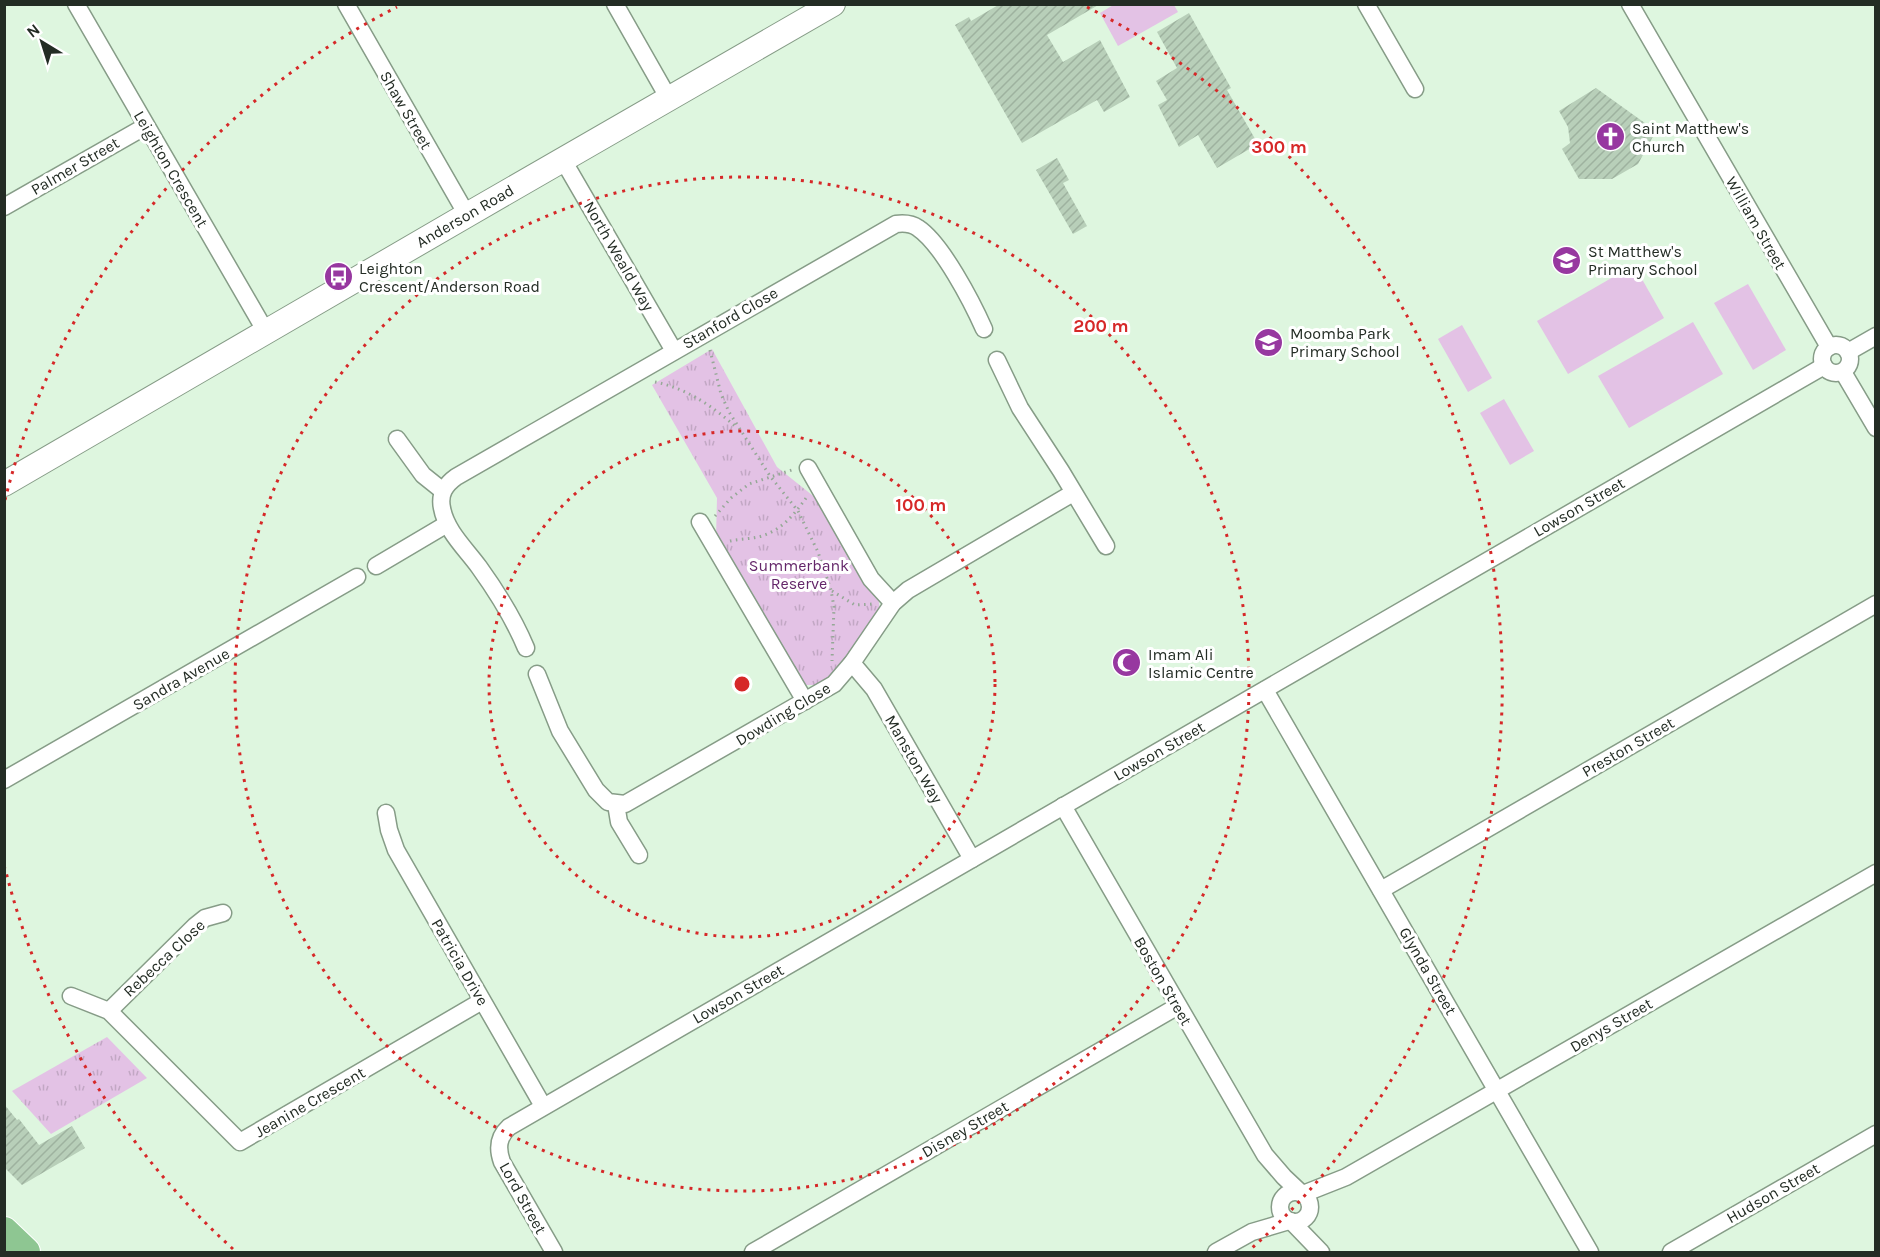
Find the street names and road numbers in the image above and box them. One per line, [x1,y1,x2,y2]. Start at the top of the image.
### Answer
street label: Shaw Street [376,67,436,153]
street label: Leighton Crescent [130,107,212,231]
street label: Palmer Street [27,133,123,199]
street label: William Street [1722,173,1790,273]
street label: Anderson Road [413,180,517,252]
street label: North Weald Way [580,198,658,315]
street label: Stanford Close [679,283,781,353]
street label: Lowson Street [1530,473,1628,541]
street label: Sandra Avenue [129,644,233,714]
street label: Dowding Close [732,678,834,750]
street label: Manston Way [881,712,947,807]
street label: Preston Street [1578,713,1678,781]
street label: Lowson Street [1110,717,1208,785]
street label: Rebecca Close [119,915,209,1001]
street label: Patricia Drive [427,915,493,1009]
street label: Glynda Street [1395,924,1461,1018]
street label: Boston Street [1130,933,1196,1029]
street label: Lowson Street [689,960,787,1028]
street label: Denys Street [1566,994,1656,1056]
street label: Jeanine Crescent [252,1063,368,1141]
street label: Disney Street [918,1097,1012,1161]
street label: Lord Street [495,1159,551,1237]
street label: Hudson Street [1723,1159,1823,1227]

